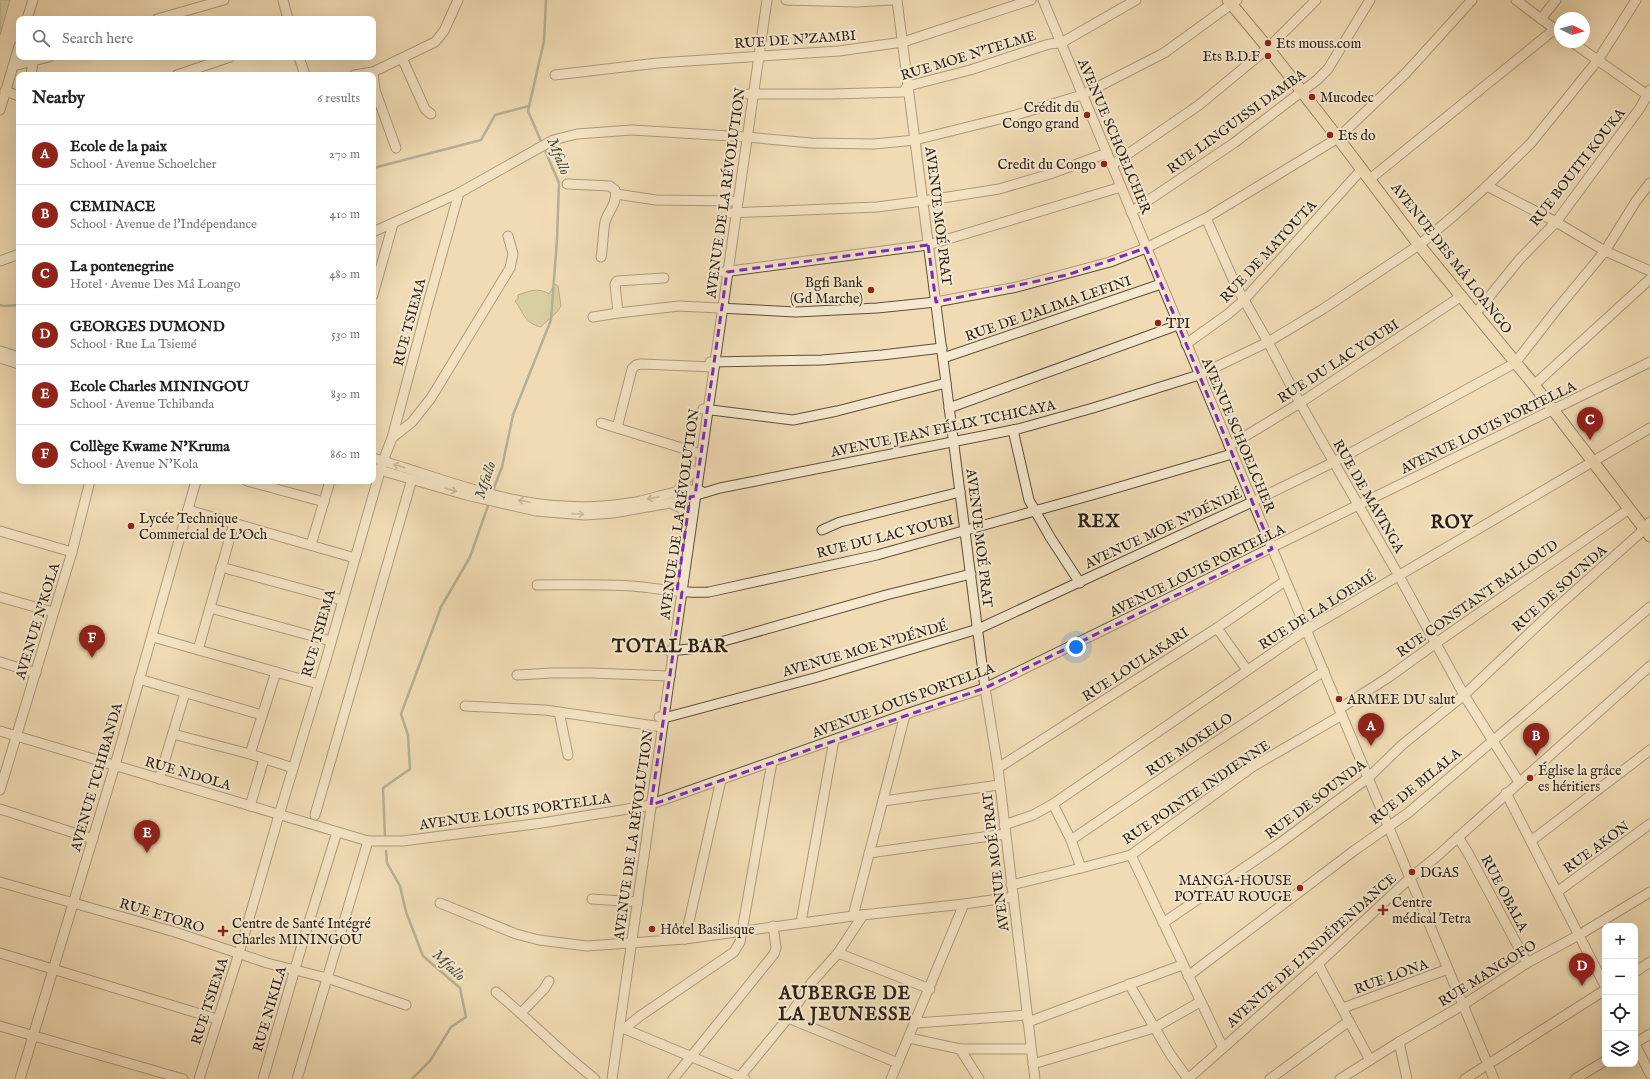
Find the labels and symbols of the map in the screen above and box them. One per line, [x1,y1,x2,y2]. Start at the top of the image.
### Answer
north arrow [1554,12,1590,48]
street label: RUE DE N'ZAMBI [734,27,857,53]
street label: RUE MOE N'TELME [898,27,1039,85]
place label: Ets mouss.com [1276,35,1361,53]
marker: Ets mouss.com [1263,38,1273,48]
place label: Ets B.D.F [1202,48,1260,66]
marker: Ets B.D.F [1263,51,1273,61]
street label: AVENUE SCHOELCHER [1073,55,1155,217]
street label: RUE LINGUISSI DAMBA [1164,65,1310,178]
street label: AVENUE DE LA RÉVOLUTION [701,87,750,301]
place label: Mucodec [1320,89,1374,107]
marker: Mucodec [1307,92,1317,102]
place label: Crédit du Congo grand [1002,99,1080,133]
street label: RUE BOUITI KOUKA [1526,104,1630,230]
marker: Crédit du Congo grand [1082,110,1092,120]
place label: Ets do [1338,127,1376,145]
marker: Ets do [1325,130,1335,140]
water label: Mfallo [543,135,575,178]
street label: AVENUE MOÉ PRAT [920,145,957,287]
place label: Credit du Congo [998,156,1096,174]
marker: Credit du Congo [1099,159,1109,169]
street label: AVENUE DES MÂ LOANGO [1386,178,1517,338]
street label: RUE DE MATOUTA [1217,196,1321,307]
street label: RUE DE L'ALIMA LEFINI [963,272,1134,346]
place label: Bgfi Bank (Gd Marche) [790,274,863,308]
street label: RUE TSIEMA [390,276,431,368]
marker: Bgfi Bank (Gd Marche) [866,285,876,295]
place label: TPI [1166,315,1190,333]
street label: RUE DU LAC YOUBI [1275,316,1403,408]
marker: TPI [1153,318,1163,328]
street label: AVENUE SCHOELCHER [1197,354,1279,516]
street label: AVENUE LOUIS PORTELLA [1397,377,1580,479]
street label: AVENUE JEAN FÉLIX TCHICAYA [828,395,1058,462]
pin: C [1577,407,1603,440]
street label: AVENUE DE LA RÉVOLUTION [655,408,704,622]
street label: RUE DE MAVINGA [1328,436,1408,557]
water label: Mfallo [470,459,500,501]
one-way arrow [393,461,405,469]
street label: AVENUE MOÉ PRAT [961,467,998,609]
street label: AVENUE MOE N'DÉNDÉ [1081,484,1245,574]
one-way arrow [444,487,457,494]
one-way arrow [647,494,660,502]
one-way arrow [518,496,531,504]
place label: Lycée Technique Commercial de L'Och [139,510,268,544]
one-way arrow [571,511,584,518]
street label: RUE DU LAC YOUBI [815,511,956,563]
district label: REX [1077,511,1121,534]
district label: ROY [1431,512,1474,535]
street label: AVENUE LOUIS PORTELLA [1106,520,1289,622]
marker: Lycée Technique Commercial de L'Och [126,521,136,531]
street label: RUE CONSTANT BALLOUD [1393,536,1562,662]
street label: RUE DE SOUNDA [1508,541,1611,636]
street label: AVENUE N'KOLA [11,560,64,683]
street label: RUE DE LA LOEMÉ [1255,566,1380,654]
street label: RUE TSIEMA [298,587,340,679]
street label: AVENUE MOE N'DÉNDÉ [779,616,950,681]
street label: RUE LOULAKARI [1079,624,1192,706]
pin: F [79,625,105,658]
district label: TOTAL BAR [611,636,729,659]
your location [1066,637,1086,657]
street label: AVENUE LOUIS PORTELLA [809,659,998,743]
place label: ARMEE DU salut [1346,691,1456,709]
marker: ARMEE DU salut [1334,694,1344,704]
street label: AVENUE TCHIBANDA [67,700,127,855]
street label: RUE MOKELO [1143,709,1237,780]
pin: A [1358,713,1384,746]
pin: B [1523,723,1549,756]
street label: AVENUE DE LA RÉVOLUTION [609,729,658,943]
street label: RUE POINTE INDIENNE [1119,736,1274,849]
street label: RUE DE BILALA [1366,744,1465,829]
street label: RUE NDOLA [143,753,233,795]
street label: RUE DE SOUNDA [1262,756,1370,844]
place label: Église la grâce es héritiers [1538,761,1622,796]
marker: Église la grâce es héritiers [1525,773,1535,783]
street label: AVENUE LOUIS PORTELLA [417,790,613,834]
street label: AVENUE MOÉ PRAT [977,791,1014,933]
street label: RUE AKON [1560,818,1633,878]
pin: E [134,820,160,853]
street label: RUE OBALA [1476,852,1532,935]
place label: DGAS [1420,864,1459,882]
marker: DGAS [1407,867,1417,877]
street label: AVENUE DE L'INDÉPENDANCE [1222,869,1400,1032]
place label: MANGA-HOUSE POTEAU ROUGE [1174,872,1292,906]
marker: MANGA-HOUSE POTEAU ROUGE [1295,883,1305,893]
street label: RUE ETORO [117,894,207,938]
place label: Centre médical Tetra [1392,894,1472,928]
marker: Centre médical Tetra [1377,904,1389,916]
place label: Centre de Santé Intégré Charles MININGOU [232,915,372,949]
place label: Hôtel Basilisque [660,921,755,939]
marker: Hôtel Basilisque [647,924,657,934]
marker: Centre de Santé Intégré Charles MININGOU [217,925,229,937]
street label: RUE MANGOFO [1435,936,1540,1011]
water label: Mfallo [428,945,469,985]
pin: D [1569,953,1595,986]
street label: RUE TSIEMA [187,955,233,1047]
street label: RUE LONA [1352,955,1431,999]
street label: RUE NIKILA [249,964,291,1054]
district label: AUBERGE DE LA JEUNESSE [778,983,912,1027]

